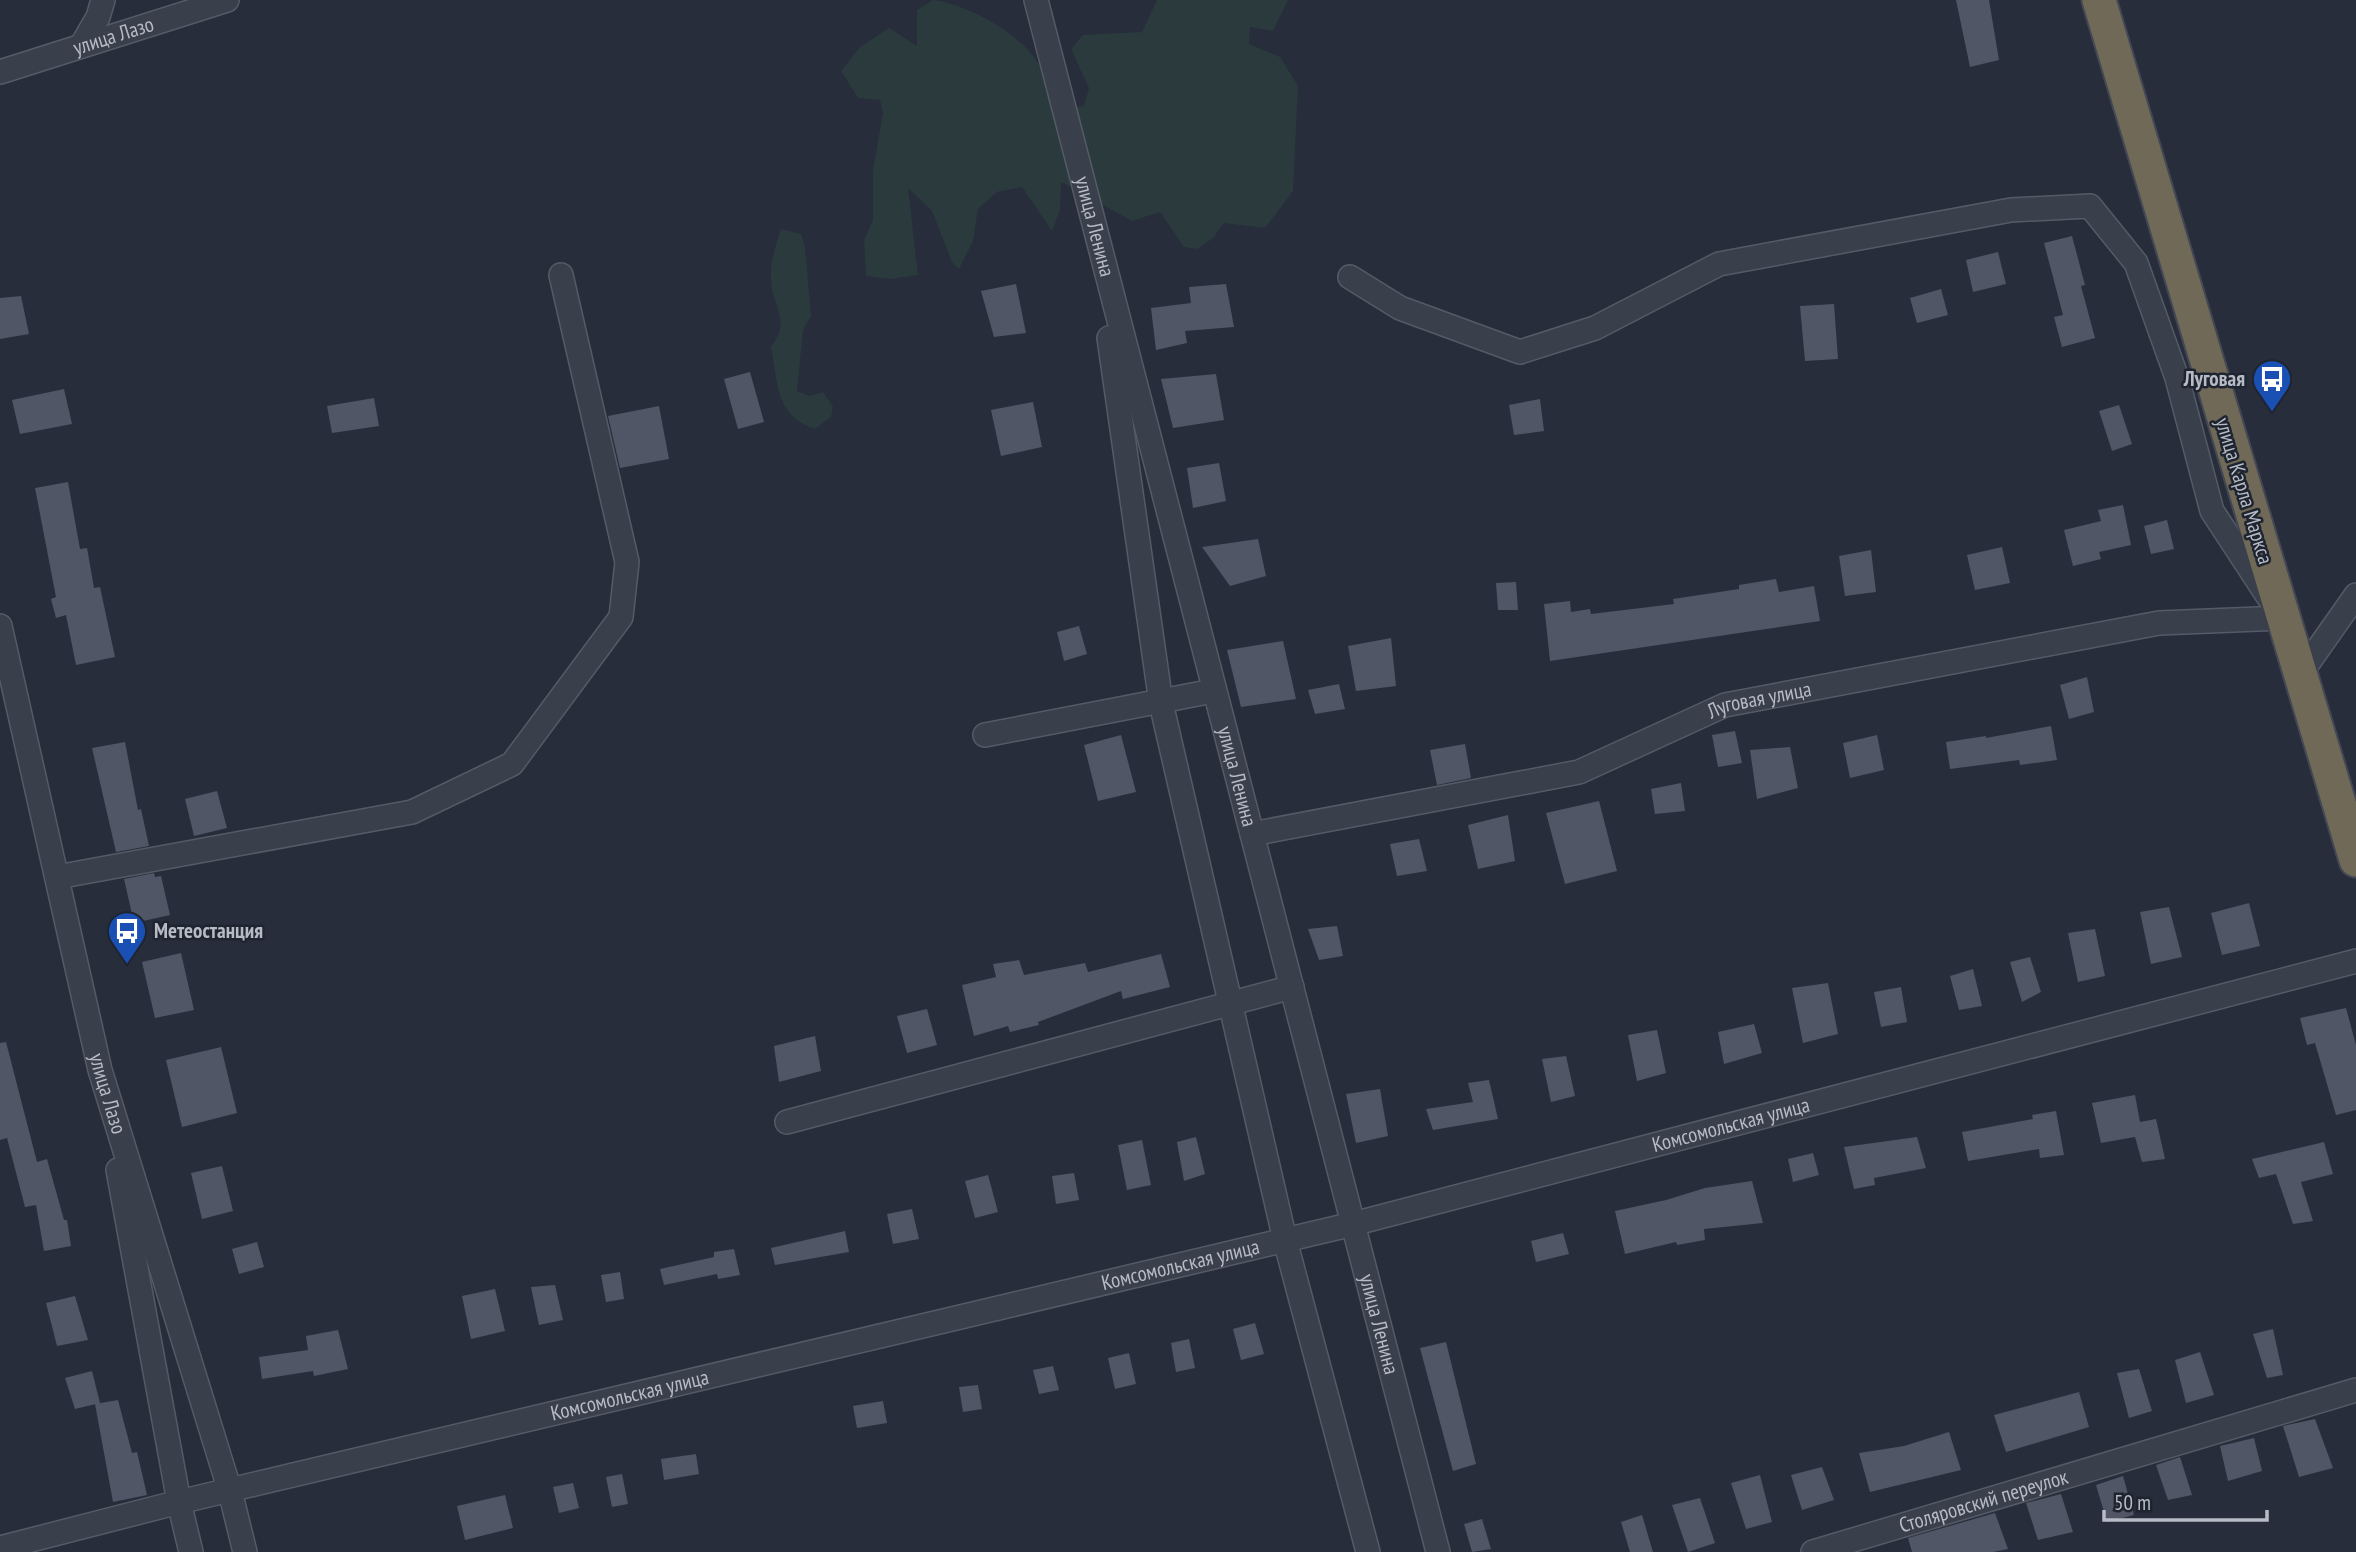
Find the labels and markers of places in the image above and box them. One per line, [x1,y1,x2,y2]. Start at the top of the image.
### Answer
bus stop icon: Луговая [2251,358,2293,413]
place label: Луговая [2183,365,2245,392]
bus stop icon: Метеостанция [106,910,148,965]
place label: Метеостанция [154,917,263,944]

